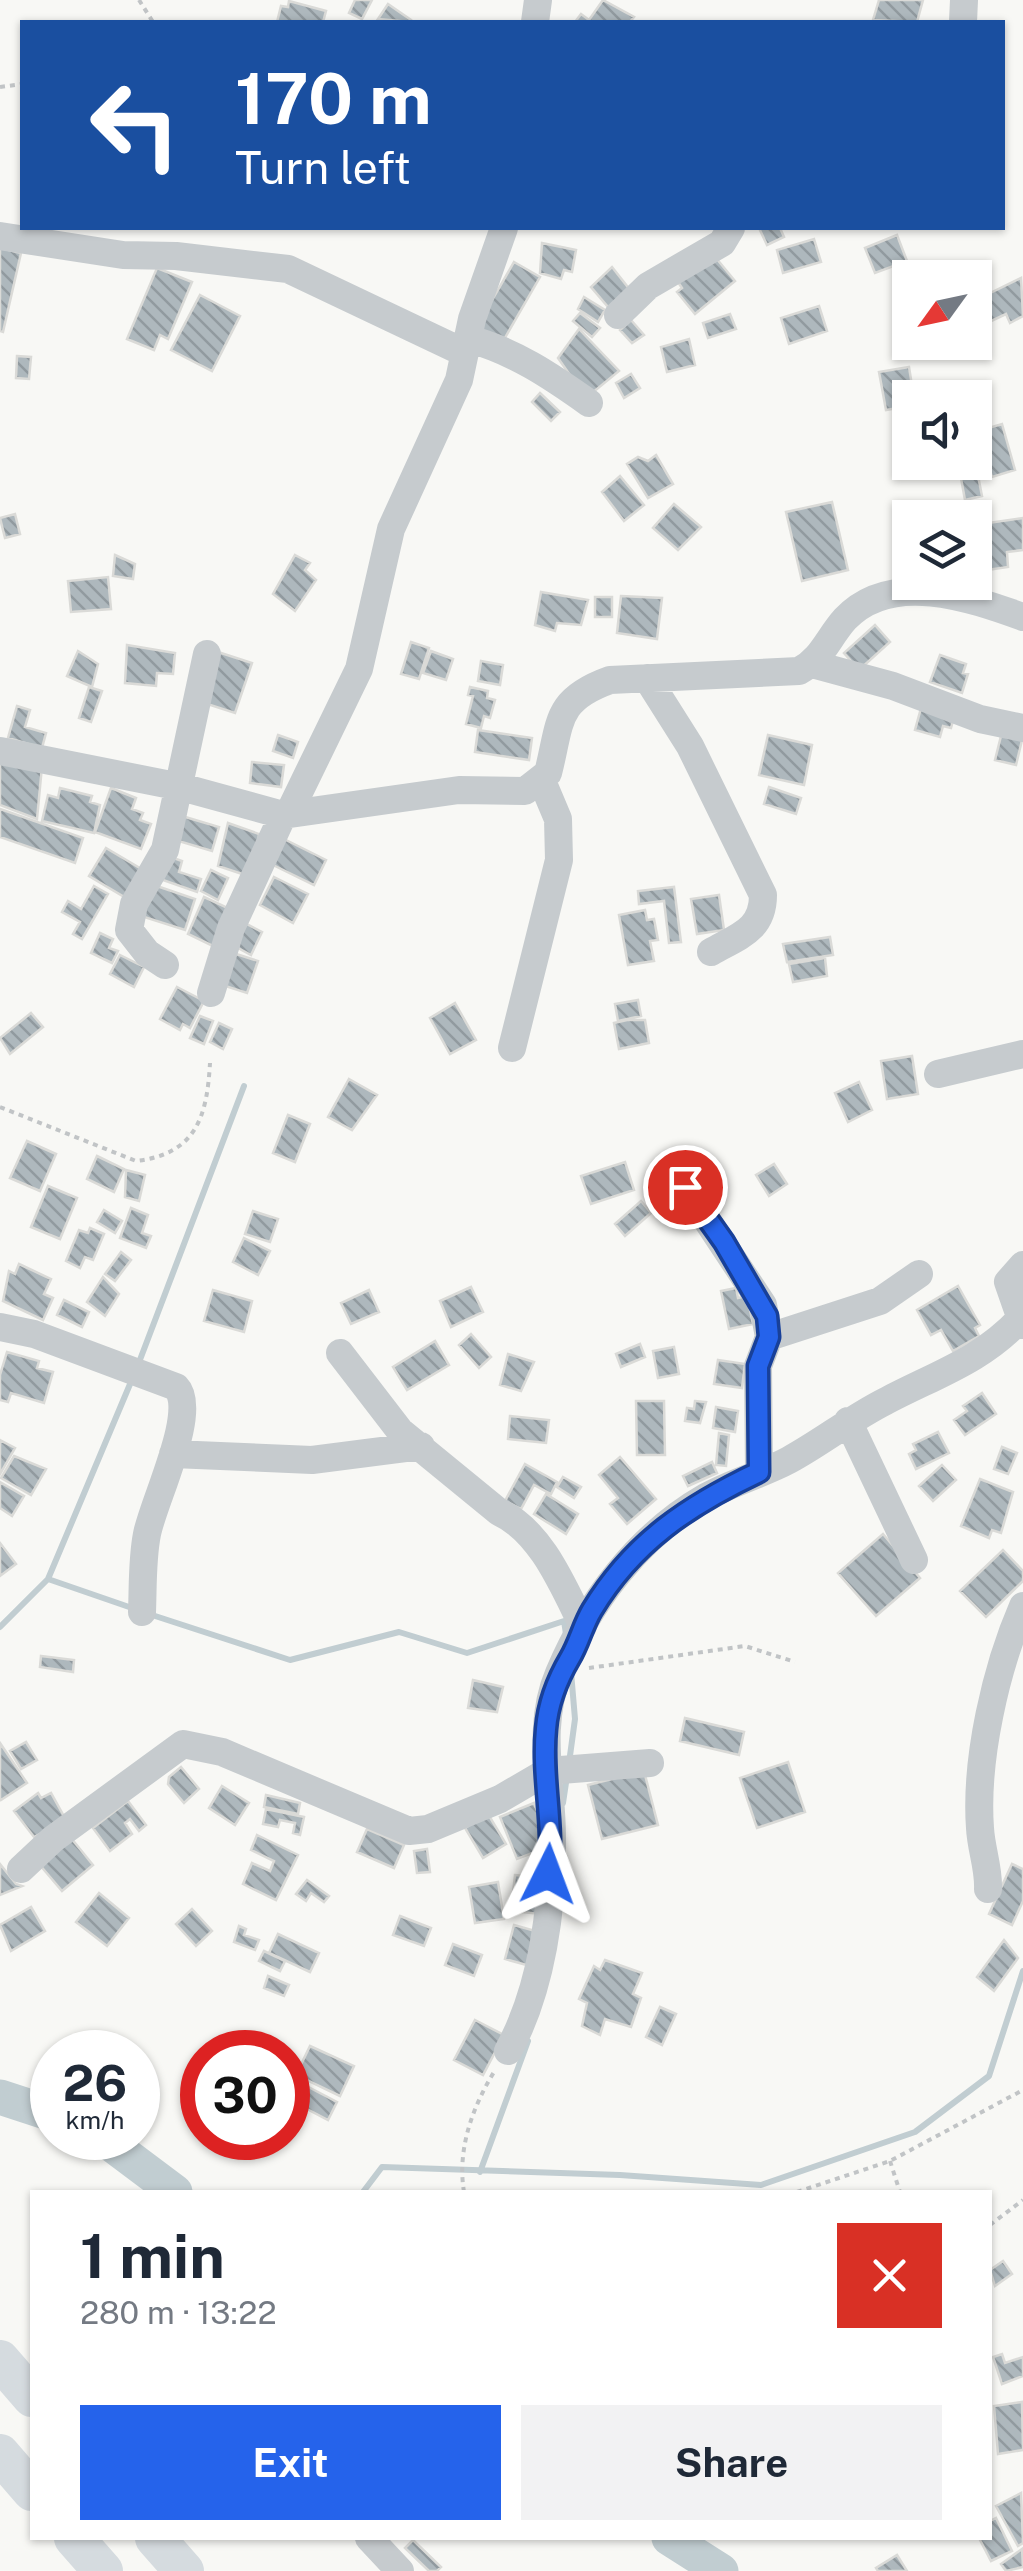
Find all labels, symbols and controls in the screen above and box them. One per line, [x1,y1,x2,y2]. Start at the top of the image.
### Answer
text: 170 m [235,57,432,140]
icon: left [70,60,200,190]
text: Turn left [235,141,411,194]
north arrow [892,260,992,360]
map controls [892,260,992,600]
button: sound [892,380,992,480]
button: layers [892,500,992,600]
pin [643,1145,728,1230]
icon: arrive [658,1160,713,1215]
position arrow [496,1822,600,1926]
speed limit sign: 30 [180,2030,310,2160]
text: 26 [63,2053,127,2112]
text: km/h [66,2105,124,2135]
text: 1 min [80,2221,225,2292]
button: close [837,2223,942,2328]
text: 280 m · 13:22 [80,2294,277,2331]
button: Exit [80,2405,501,2520]
button: Share [521,2405,942,2520]

